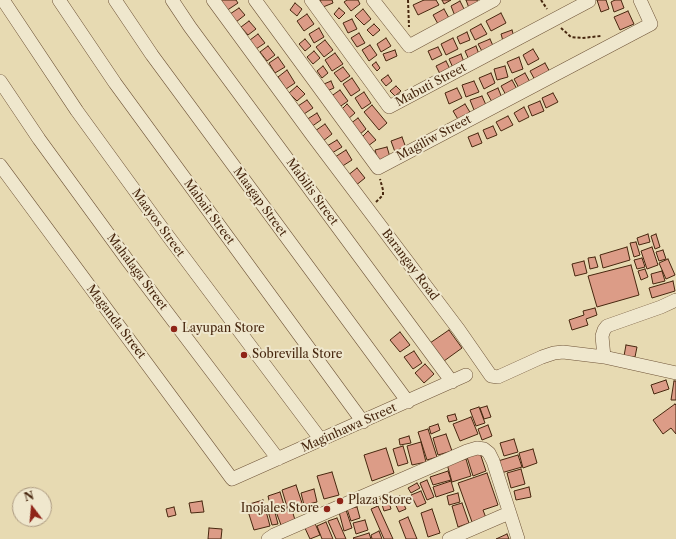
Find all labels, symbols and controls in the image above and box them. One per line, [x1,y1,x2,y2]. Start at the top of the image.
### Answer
street label: Mabuti Street [393,60,469,110]
street label: Magiliw Street [394,112,474,164]
street label: Mabilis Street [283,156,341,228]
street label: Maagap Street [230,165,290,239]
street label: Mabait Street [181,177,237,247]
street label: Maayos Street [129,186,187,260]
street label: Barangay Road [379,227,441,303]
street label: Mahalaga Street [104,231,170,313]
street label: Maganda Street [83,282,149,362]
place label: Layupan Store [182,322,265,336]
marker: Layupan Store [169,324,179,334]
place label: Sobrevilla Store [252,348,342,362]
marker: Sobrevilla Store [239,350,249,360]
street label: Maginhawa Street [299,401,399,455]
north arrow [12,487,52,527]
text: N [22,488,35,504]
place label: Plaza Store [348,494,412,508]
marker: Plaza Store [335,496,345,506]
place label: Inojales Store [241,502,319,516]
marker: Inojales Store [322,504,332,514]

